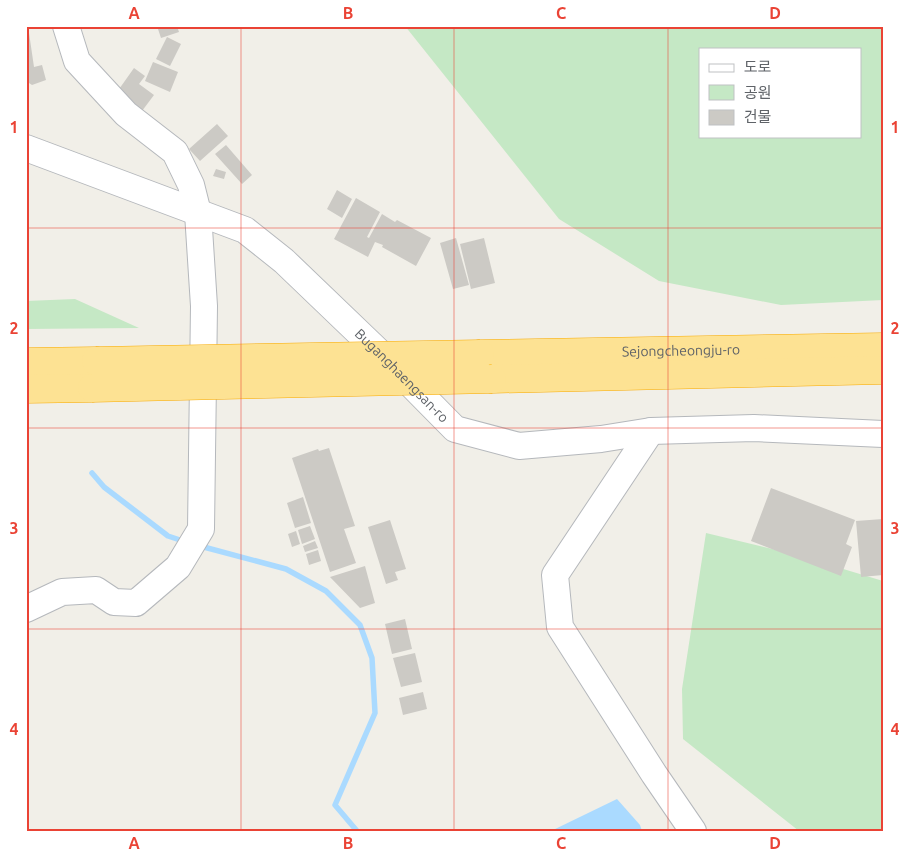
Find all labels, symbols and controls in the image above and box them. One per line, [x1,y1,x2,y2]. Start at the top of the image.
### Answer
text: A [128,4,140,22]
text: B [343,4,353,22]
text: C [556,4,566,22]
text: D [769,4,781,22]
legend [699,48,862,138]
text: 도로 [744,58,772,75]
text: 공원 [744,84,772,101]
text: 건물 [744,108,772,125]
text: 1 [9,118,19,136]
text: 1 [890,118,900,136]
text: 2 [9,319,19,337]
text: 2 [890,319,900,337]
street label: Buganghaengsan-ro [352,325,452,426]
street label: Sejongcheongju-ro [622,341,740,360]
text: 3 [9,519,19,537]
text: 3 [890,519,900,537]
text: 4 [9,720,19,738]
text: 4 [890,720,900,738]
text: A [128,834,140,852]
text: B [343,834,353,852]
text: C [556,834,566,852]
text: D [769,834,781,852]

